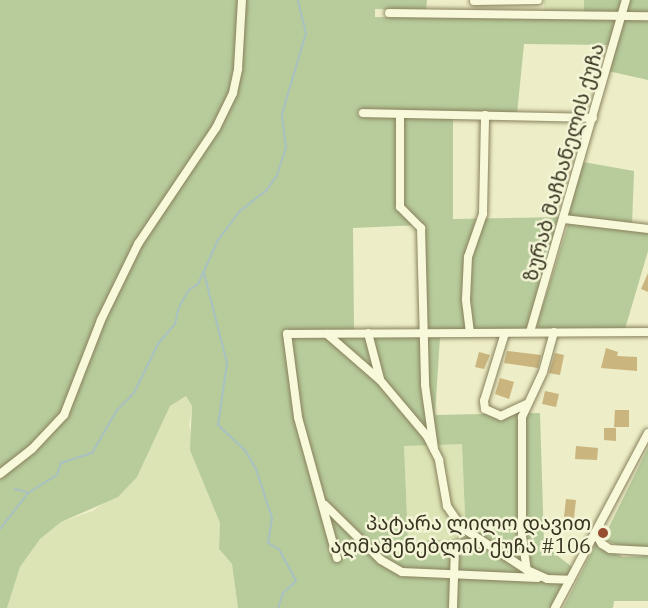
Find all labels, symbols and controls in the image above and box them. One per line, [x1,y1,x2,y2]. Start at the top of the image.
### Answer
street label: ზურაბ მაჩხანელის ქუჩა [517,40,609,284]
place label: პატარა ლილო დავით აღმაშენებლის ქუჩა #106 [331,510,591,557]
marker: პატარა ლილო დავით აღმაშენებლის ქუჩა #106 [596,526,610,540]

